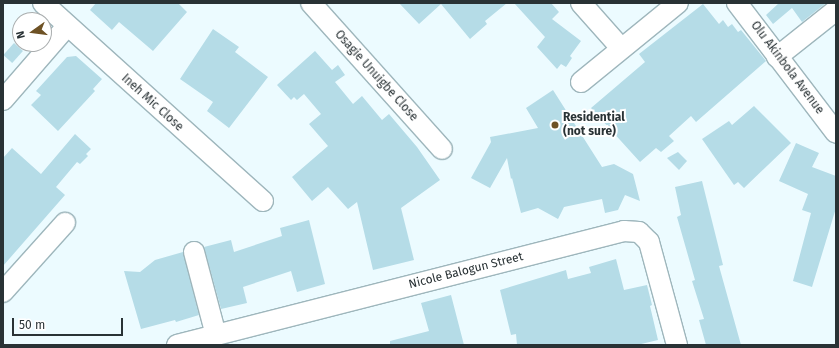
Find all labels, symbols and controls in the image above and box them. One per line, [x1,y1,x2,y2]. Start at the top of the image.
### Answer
north arrow [12,12,52,52]
street label: Olu Akinbola Avenue [747,19,827,117]
street label: Osagie Unuigbe Close [331,28,421,124]
text: N [14,30,28,40]
street label: Ineh Mic Close [118,71,186,135]
place label: Residential (not sure) [563,111,625,139]
marker: Residential (not sure) [550,120,560,130]
street label: Nicole Balogun Street [407,250,525,292]
scale bar [14,310,125,336]
text: 50 m [19,318,45,332]

